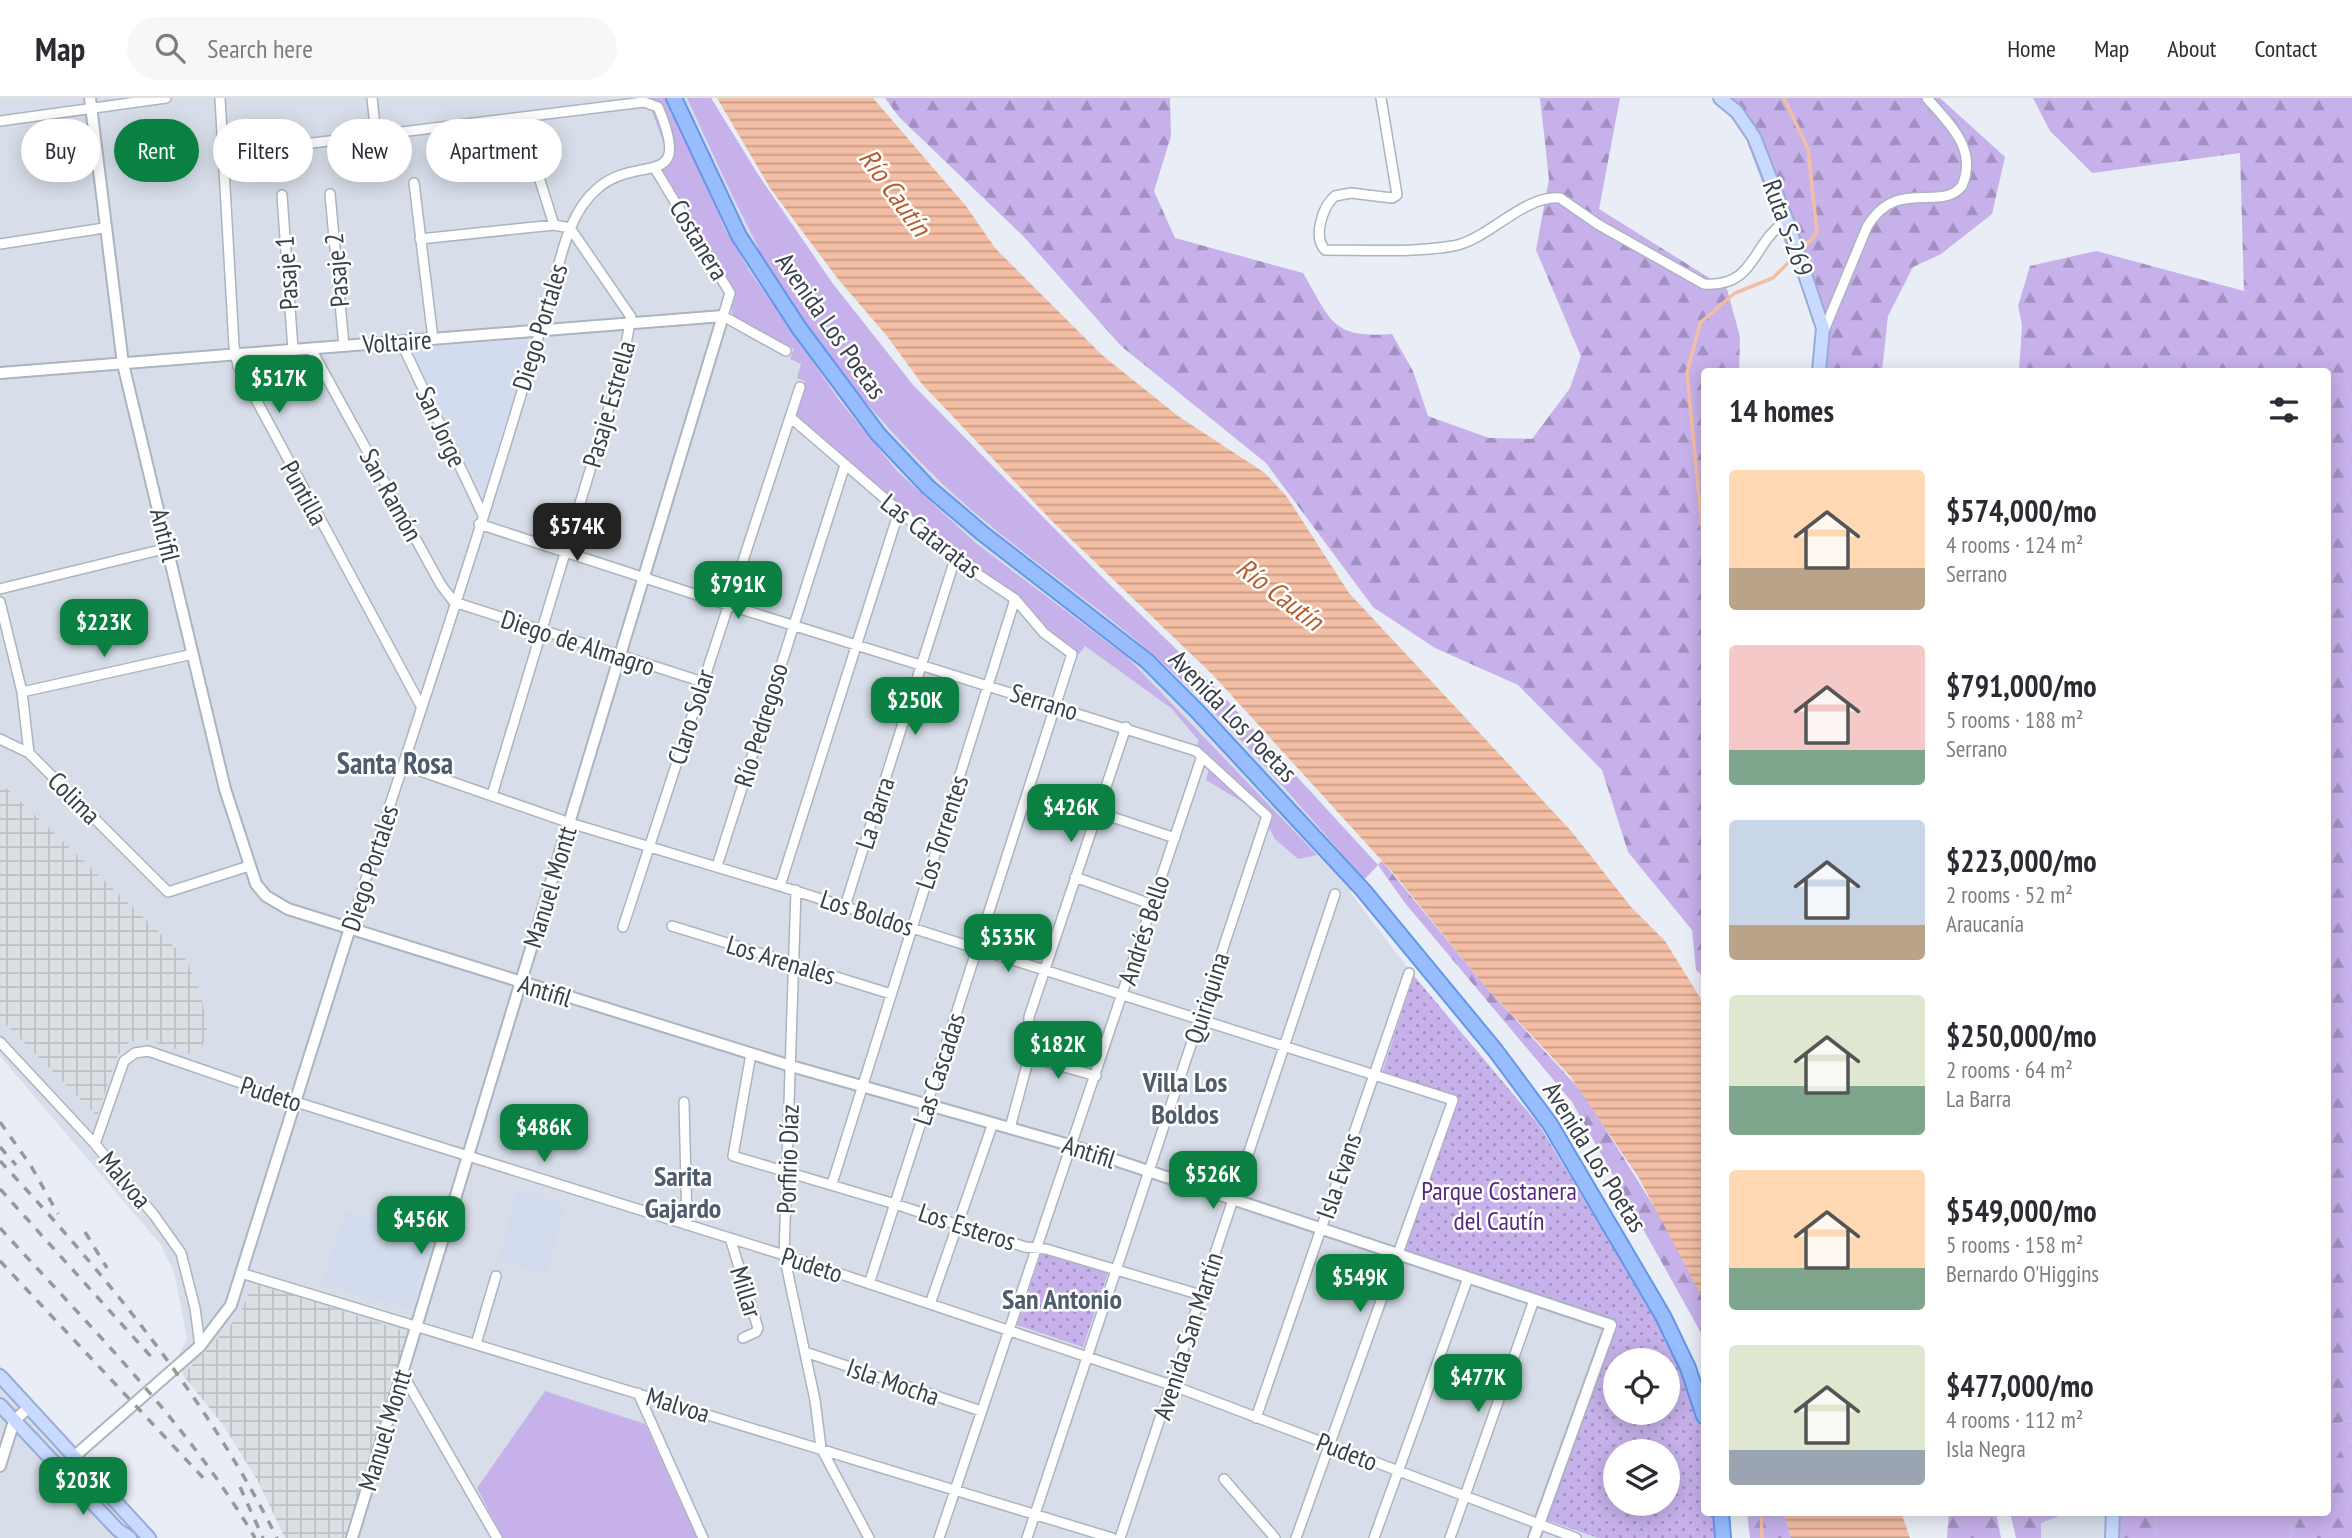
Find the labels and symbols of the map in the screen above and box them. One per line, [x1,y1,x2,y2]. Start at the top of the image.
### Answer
water label: Río Cautín [851,141,941,244]
street label: Ruta S-269 [1756,175,1821,281]
street label: Costanera [663,193,736,286]
street label: Pasaje 2 [317,232,356,308]
street label: Pasaje 1 [267,235,306,311]
street label: Avenida Los Poetas [769,246,894,405]
street label: Diego Portales [505,259,574,394]
street label: Voltaire [360,323,433,360]
street label: Pasaje Estrella [575,337,642,471]
pin: $517K [230,356,328,415]
street label: San Jorge [409,381,474,472]
street label: San Ramón [353,443,430,547]
street label: Puntilla [273,455,336,531]
street label: Las Cataratas [874,486,988,585]
pin: $574K [528,504,626,563]
street label: Antifil [143,505,188,565]
water label: Río Cautín [1229,549,1332,639]
pin: $791K [689,561,787,621]
pin: $223K [55,600,153,659]
street label: Diego de Almagro [497,602,659,683]
street label: Avenida Los Poetas [1162,643,1305,789]
street label: Río Pedregoso [726,659,795,791]
street label: Claro Solar [660,665,721,769]
street label: Serrano [1006,676,1082,727]
pin: $250K [866,678,964,737]
district label: Santa Rosa [337,743,453,782]
street label: Colima [41,764,108,831]
street label: Los Torrentes [908,771,975,893]
street label: La Barra [847,773,902,853]
pin: $426K [1022,784,1120,844]
street label: Diego Portales [334,801,405,935]
street label: Manuel Montt [515,822,584,952]
street label: Andrés Bello [1110,871,1177,989]
street label: Los Boldos [816,882,918,943]
pin: $535K [959,914,1057,974]
street label: Los Arenales [723,927,840,992]
street label: Quiriquina [1176,948,1237,1048]
street label: Antifil [515,967,576,1014]
street label: Las Cascadas [905,1009,972,1129]
pin: $182K [1009,1021,1107,1081]
district label: Villa Los Boldos [1142,1063,1228,1132]
street label: Pudeto [236,1068,306,1119]
street label: Avenida Los Poetas [1536,1075,1655,1238]
pin: $486K [495,1104,593,1164]
street label: Porfirio Díaz [769,1104,806,1214]
street label: Antifil [1058,1127,1120,1176]
street label: Isla Evans [1308,1129,1369,1223]
street label: Malvoa [92,1144,159,1215]
pin: $526K [1164,1152,1262,1211]
district label: Sarita Gajardo [645,1157,721,1226]
park label: Parque Costanera del Cautín [1421,1174,1577,1237]
street label: Los Esteros [915,1195,1020,1258]
pin: $456K [372,1196,470,1256]
street label: Pudeto [777,1239,847,1290]
street label: Avenida San Martín [1145,1248,1230,1424]
pin: $549K [1311,1254,1409,1314]
street label: Millar [723,1262,770,1321]
district label: San Antonio [1002,1280,1122,1317]
street label: Isla Mocha [843,1350,944,1413]
pin: $477K [1429,1354,1527,1414]
street label: Manuel Montt [350,1365,419,1495]
street label: Malvoa [642,1379,714,1430]
street label: Pudeto [1312,1425,1382,1478]
pin: $203K [34,1458,132,1517]

